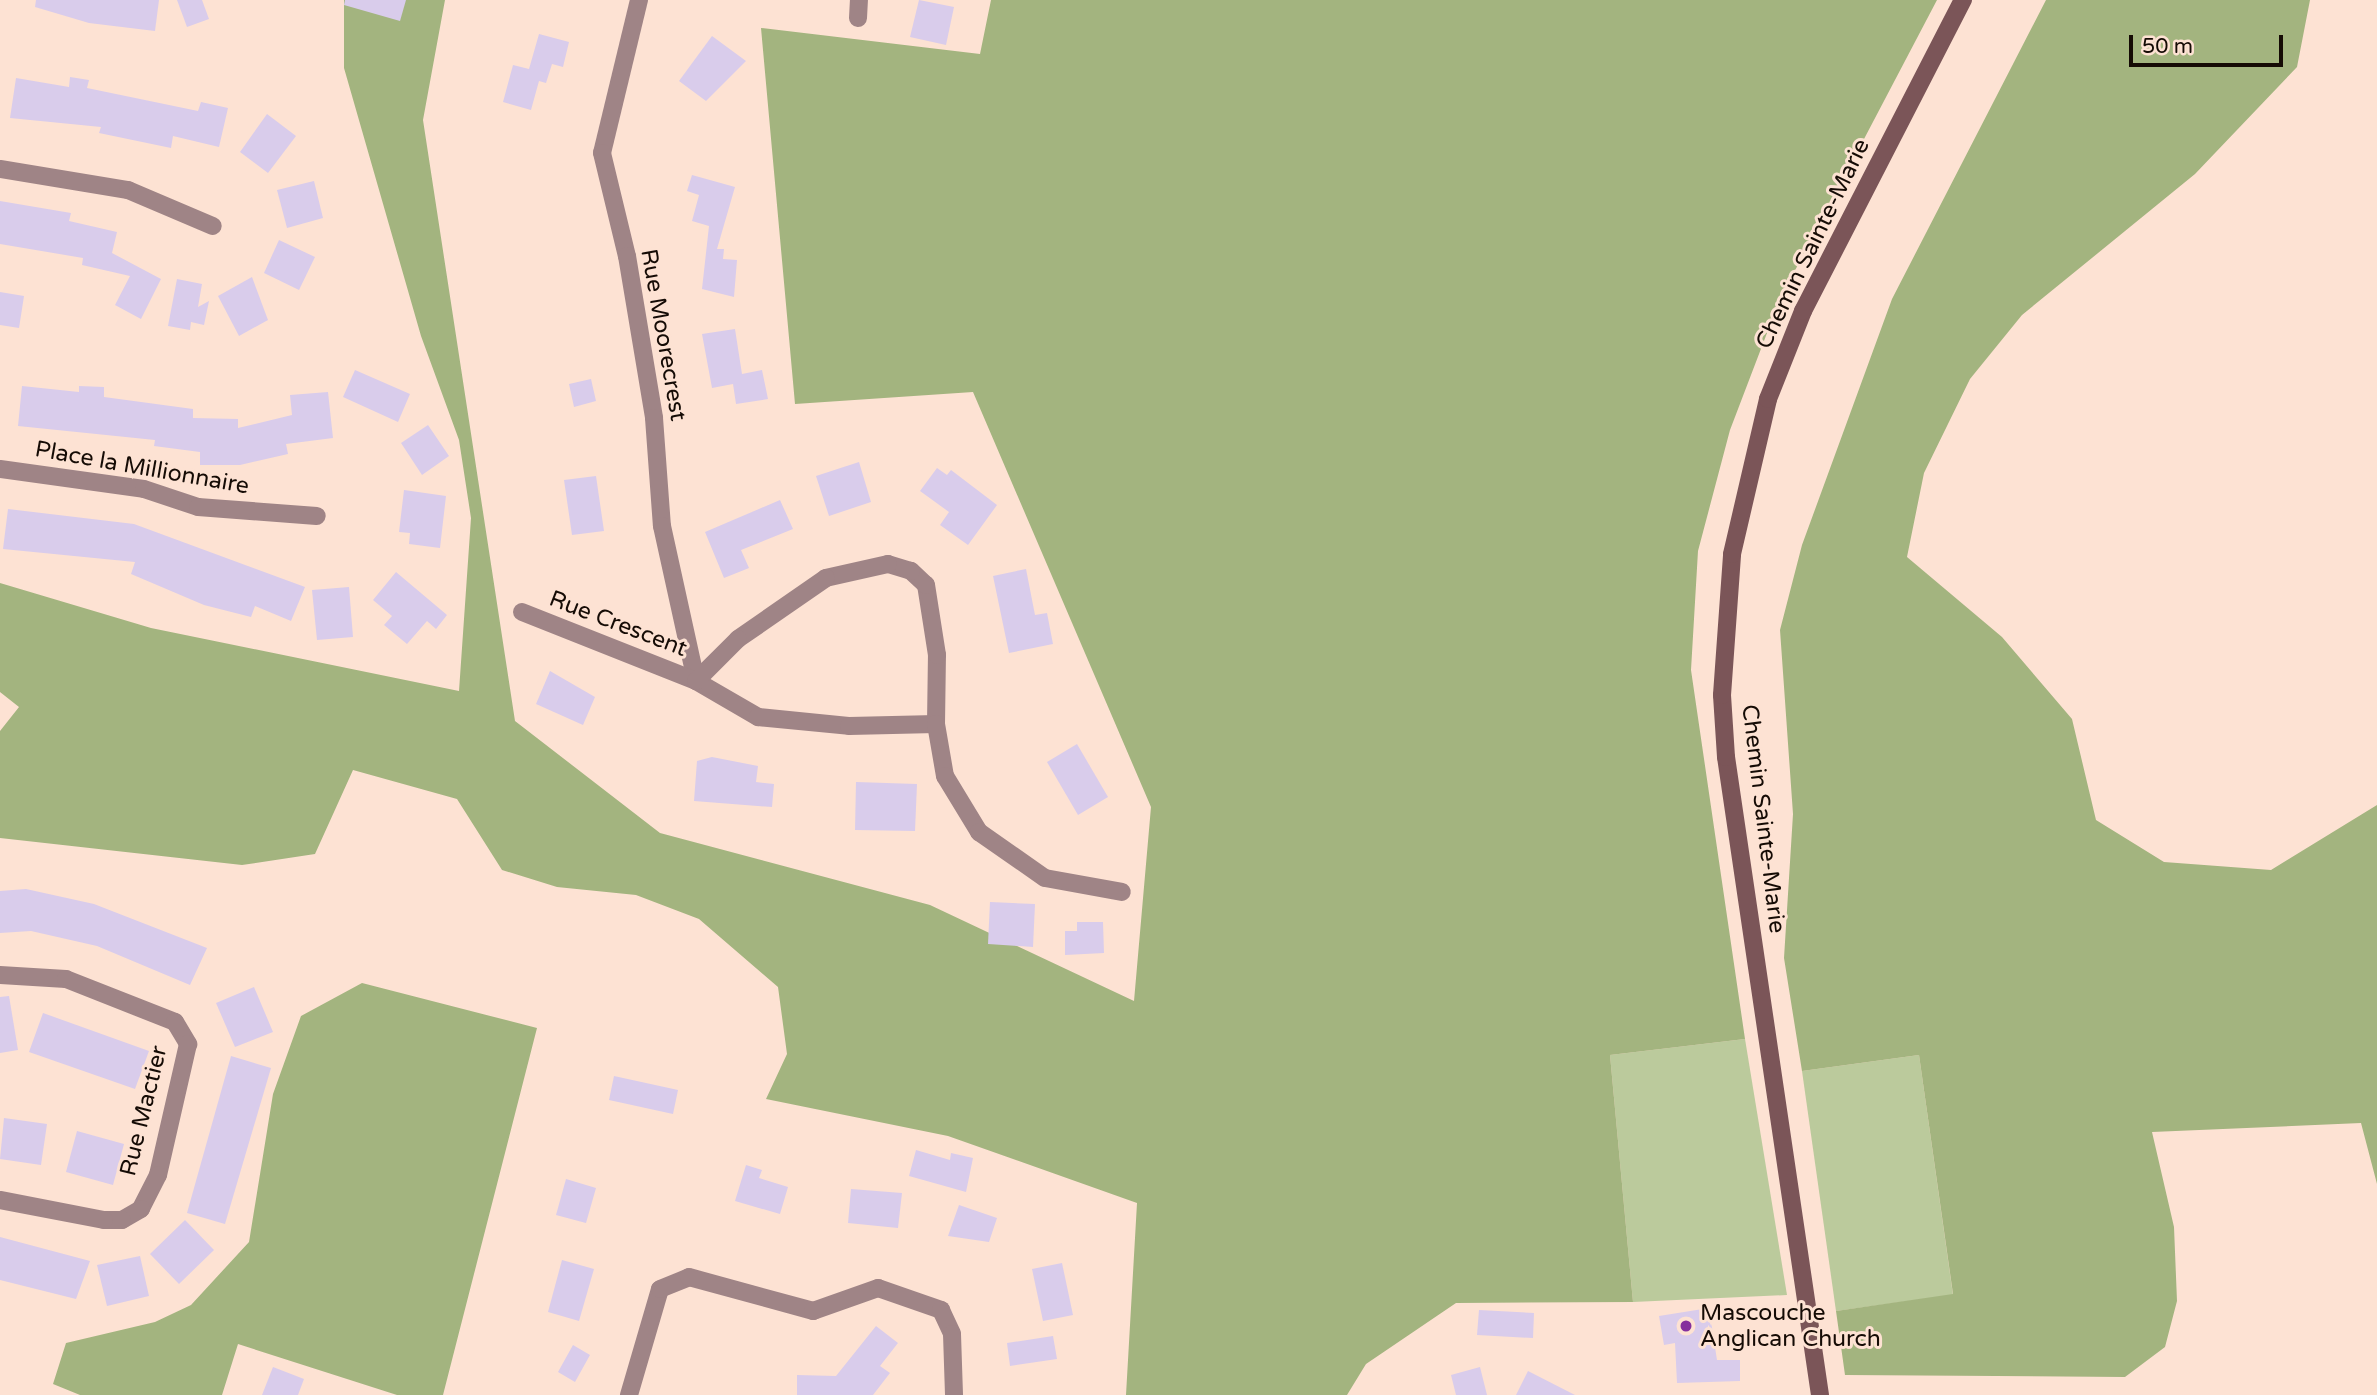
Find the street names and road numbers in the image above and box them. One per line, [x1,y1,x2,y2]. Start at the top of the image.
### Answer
street label: Chemin Sainte-Marie [1750,135,1876,353]
street label: Rue Moorecrest [634,247,692,423]
street label: Place la Millionnaire [33,436,251,500]
street label: Rue Crescent [545,585,691,663]
street label: Chemin Sainte-Marie [1735,703,1791,935]
street label: Rue Mactier [115,1043,173,1179]

